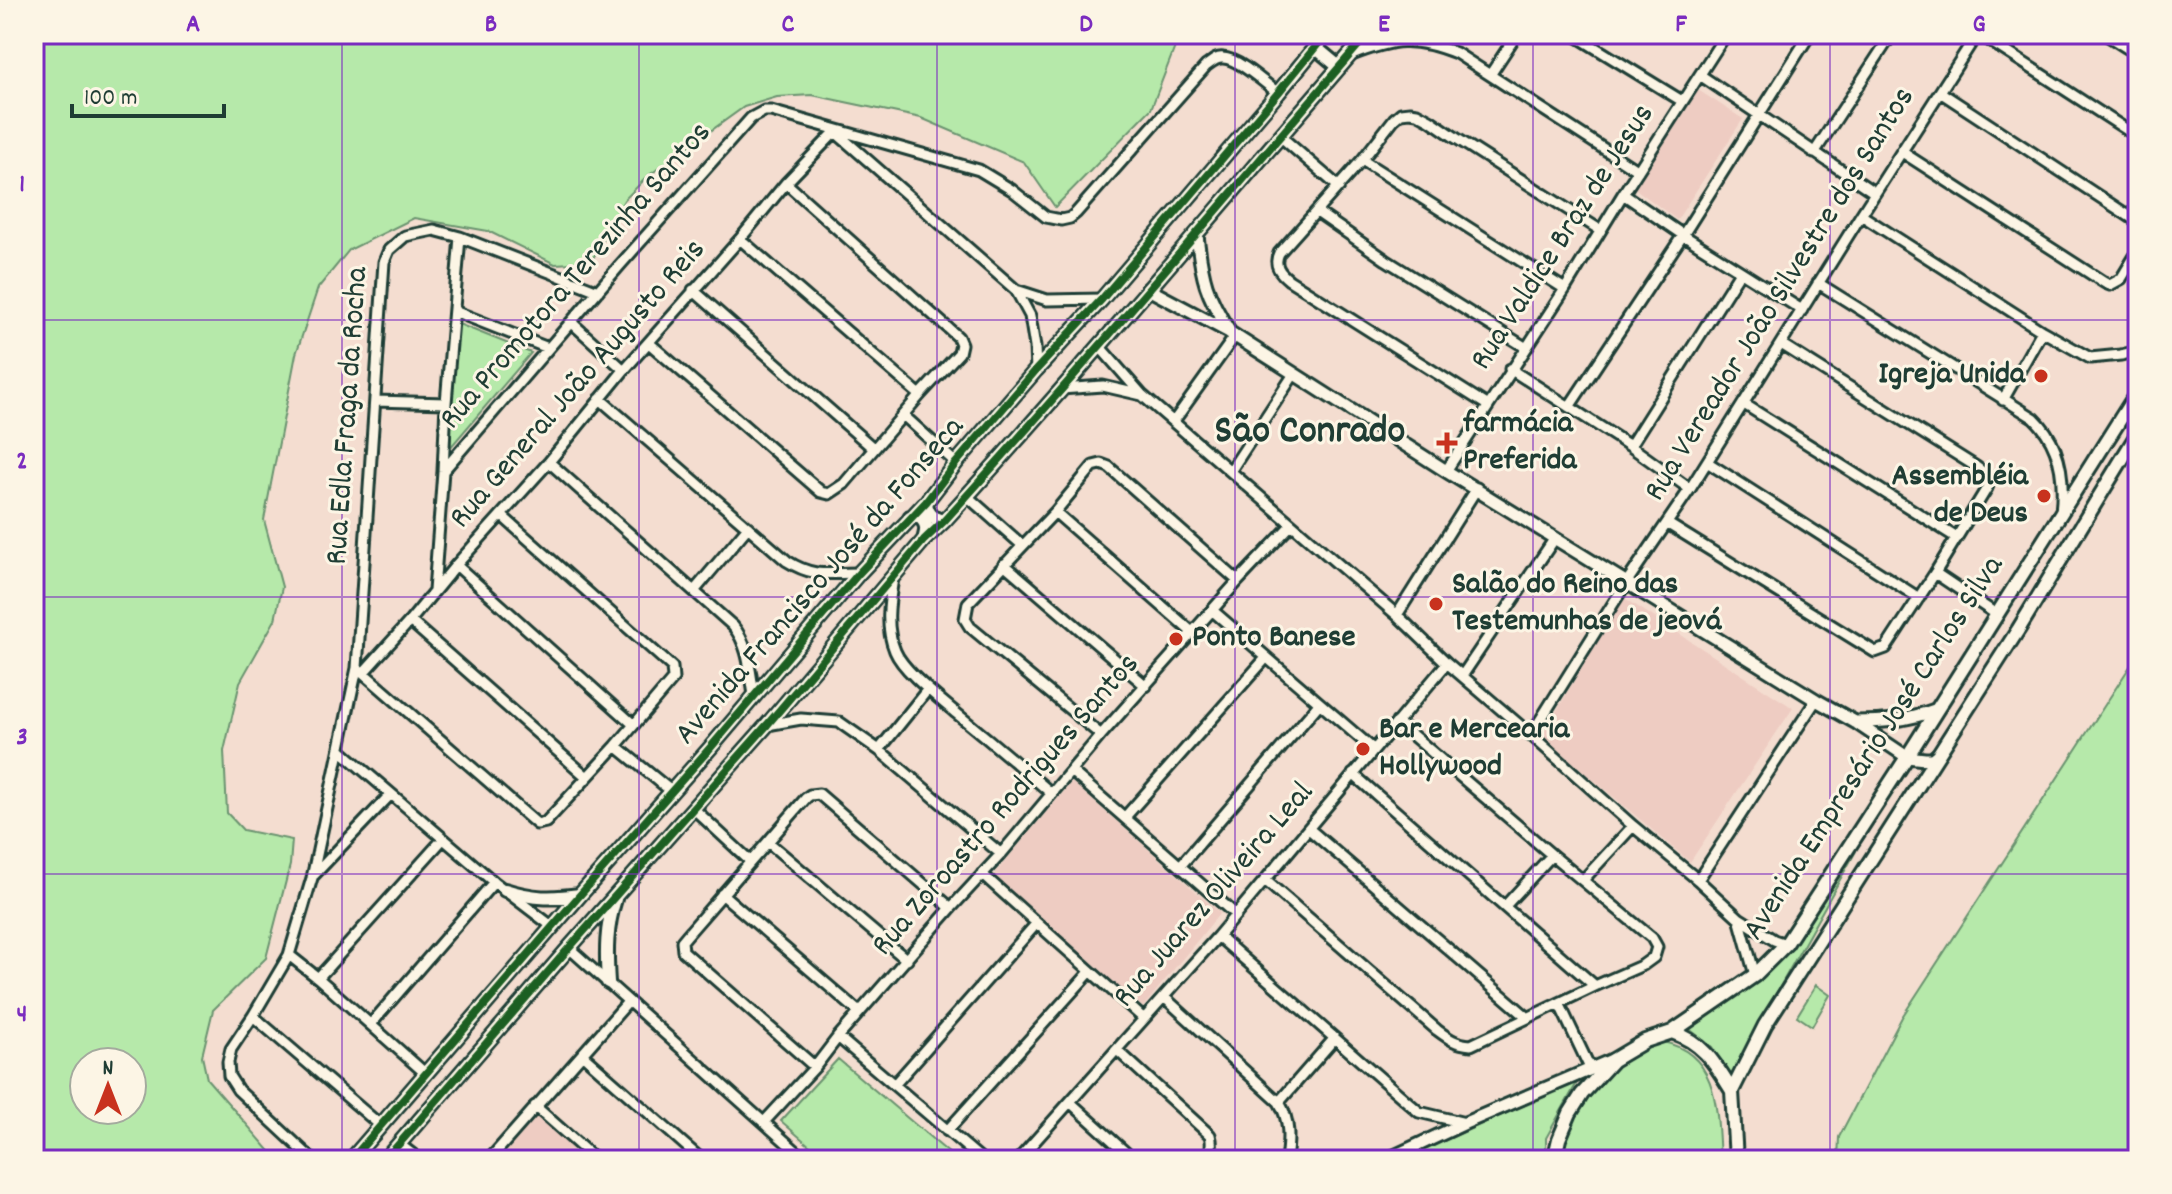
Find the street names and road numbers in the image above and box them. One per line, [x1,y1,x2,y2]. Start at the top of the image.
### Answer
street label: Rua Vereador João Silvestre dos Santos [1634,79,1928,511]
street label: Rua Valdice Braz de Jesus [1460,96,1668,380]
street label: Rua Promotora Terezinha Santos [430,113,724,441]
street label: Rua General João Augusto Reis [440,230,718,540]
street label: Rua Edla Fraga da Rocha [316,265,382,566]
street label: Avenida Francisco José da Fonseca [665,407,977,756]
street label: Avenida Empresário José Carlos Silva [1733,547,2018,950]
street label: Rua Zoroastro Rodrigues Santos [862,644,1152,968]
street label: Rua Juarez Oliveira Leal [1104,772,1327,1019]

